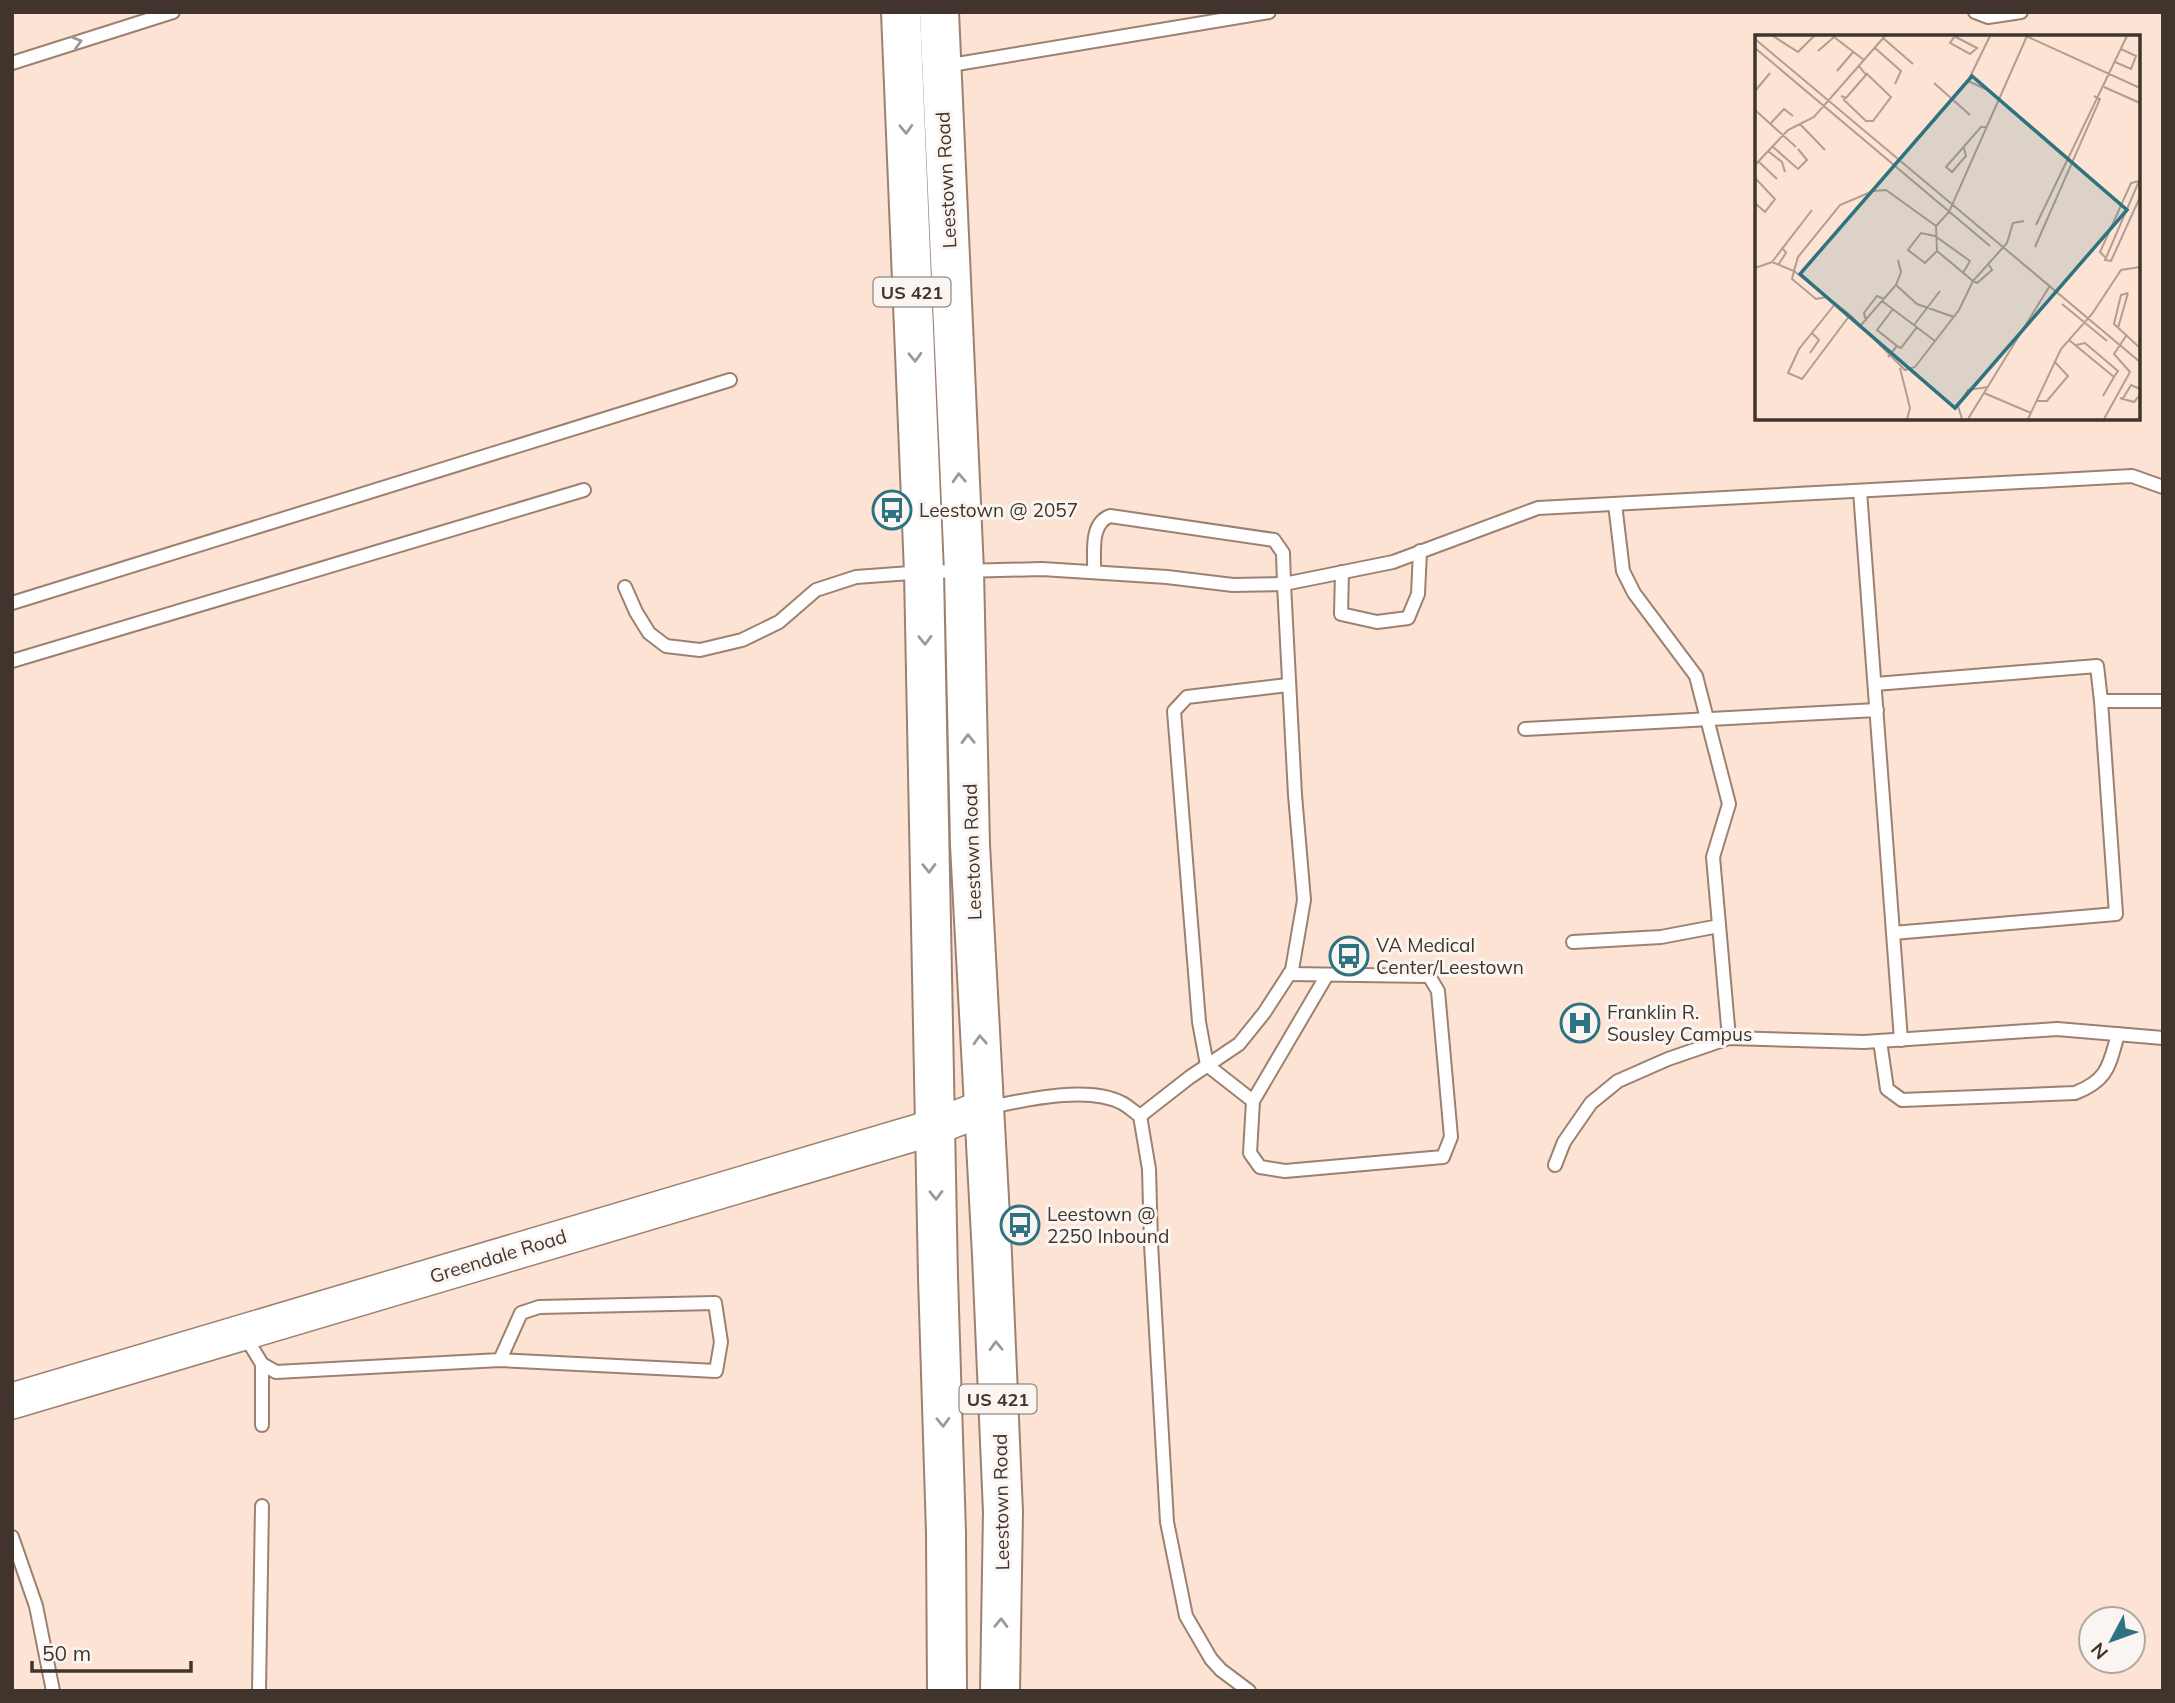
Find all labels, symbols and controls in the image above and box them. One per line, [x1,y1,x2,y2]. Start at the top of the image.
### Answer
inset map [1755,35,2140,420]
one-way arrow [71,36,83,51]
street label: Leestown Road [930,111,962,249]
one-way arrow [898,124,913,135]
road number: US 421 [874,278,950,306]
one-way arrow [907,351,922,362]
one-way arrow [952,472,967,483]
bus stop icon: Leestown @ 2057 [871,489,913,531]
place label: Leestown @ 2057 [919,498,1078,522]
one-way arrow [917,635,933,646]
one-way arrow [960,734,975,745]
street label: Leestown Road [958,783,986,921]
one-way arrow [922,862,937,873]
place label: VA Medical Center/Leestown [1376,933,1524,979]
bus stop icon: VA Medical Center/Leestown [1328,935,1370,977]
place label: Franklin R. Sousley Campus [1607,1000,1752,1046]
hospital icon: Franklin R. Sousley Campus [1559,1002,1601,1044]
one-way arrow [972,1034,987,1045]
one-way arrow [928,1190,944,1201]
place label: Leestown @ 2250 Inbound [1047,1202,1169,1248]
bus stop icon: Leestown @ 2250 Inbound [999,1204,1041,1246]
street label: Greendale Road [427,1224,569,1288]
one-way arrow [989,1340,1004,1351]
road number: US 421 [960,1384,1036,1414]
one-way arrow [935,1417,950,1428]
street label: Leestown Road [988,1433,1014,1571]
north arrow [2077,1605,2147,1675]
one-way arrow [994,1617,1009,1628]
scale bar [32,1630,191,1674]
text: N [2085,1638,2113,1664]
text: 50 m [42,1640,91,1666]

